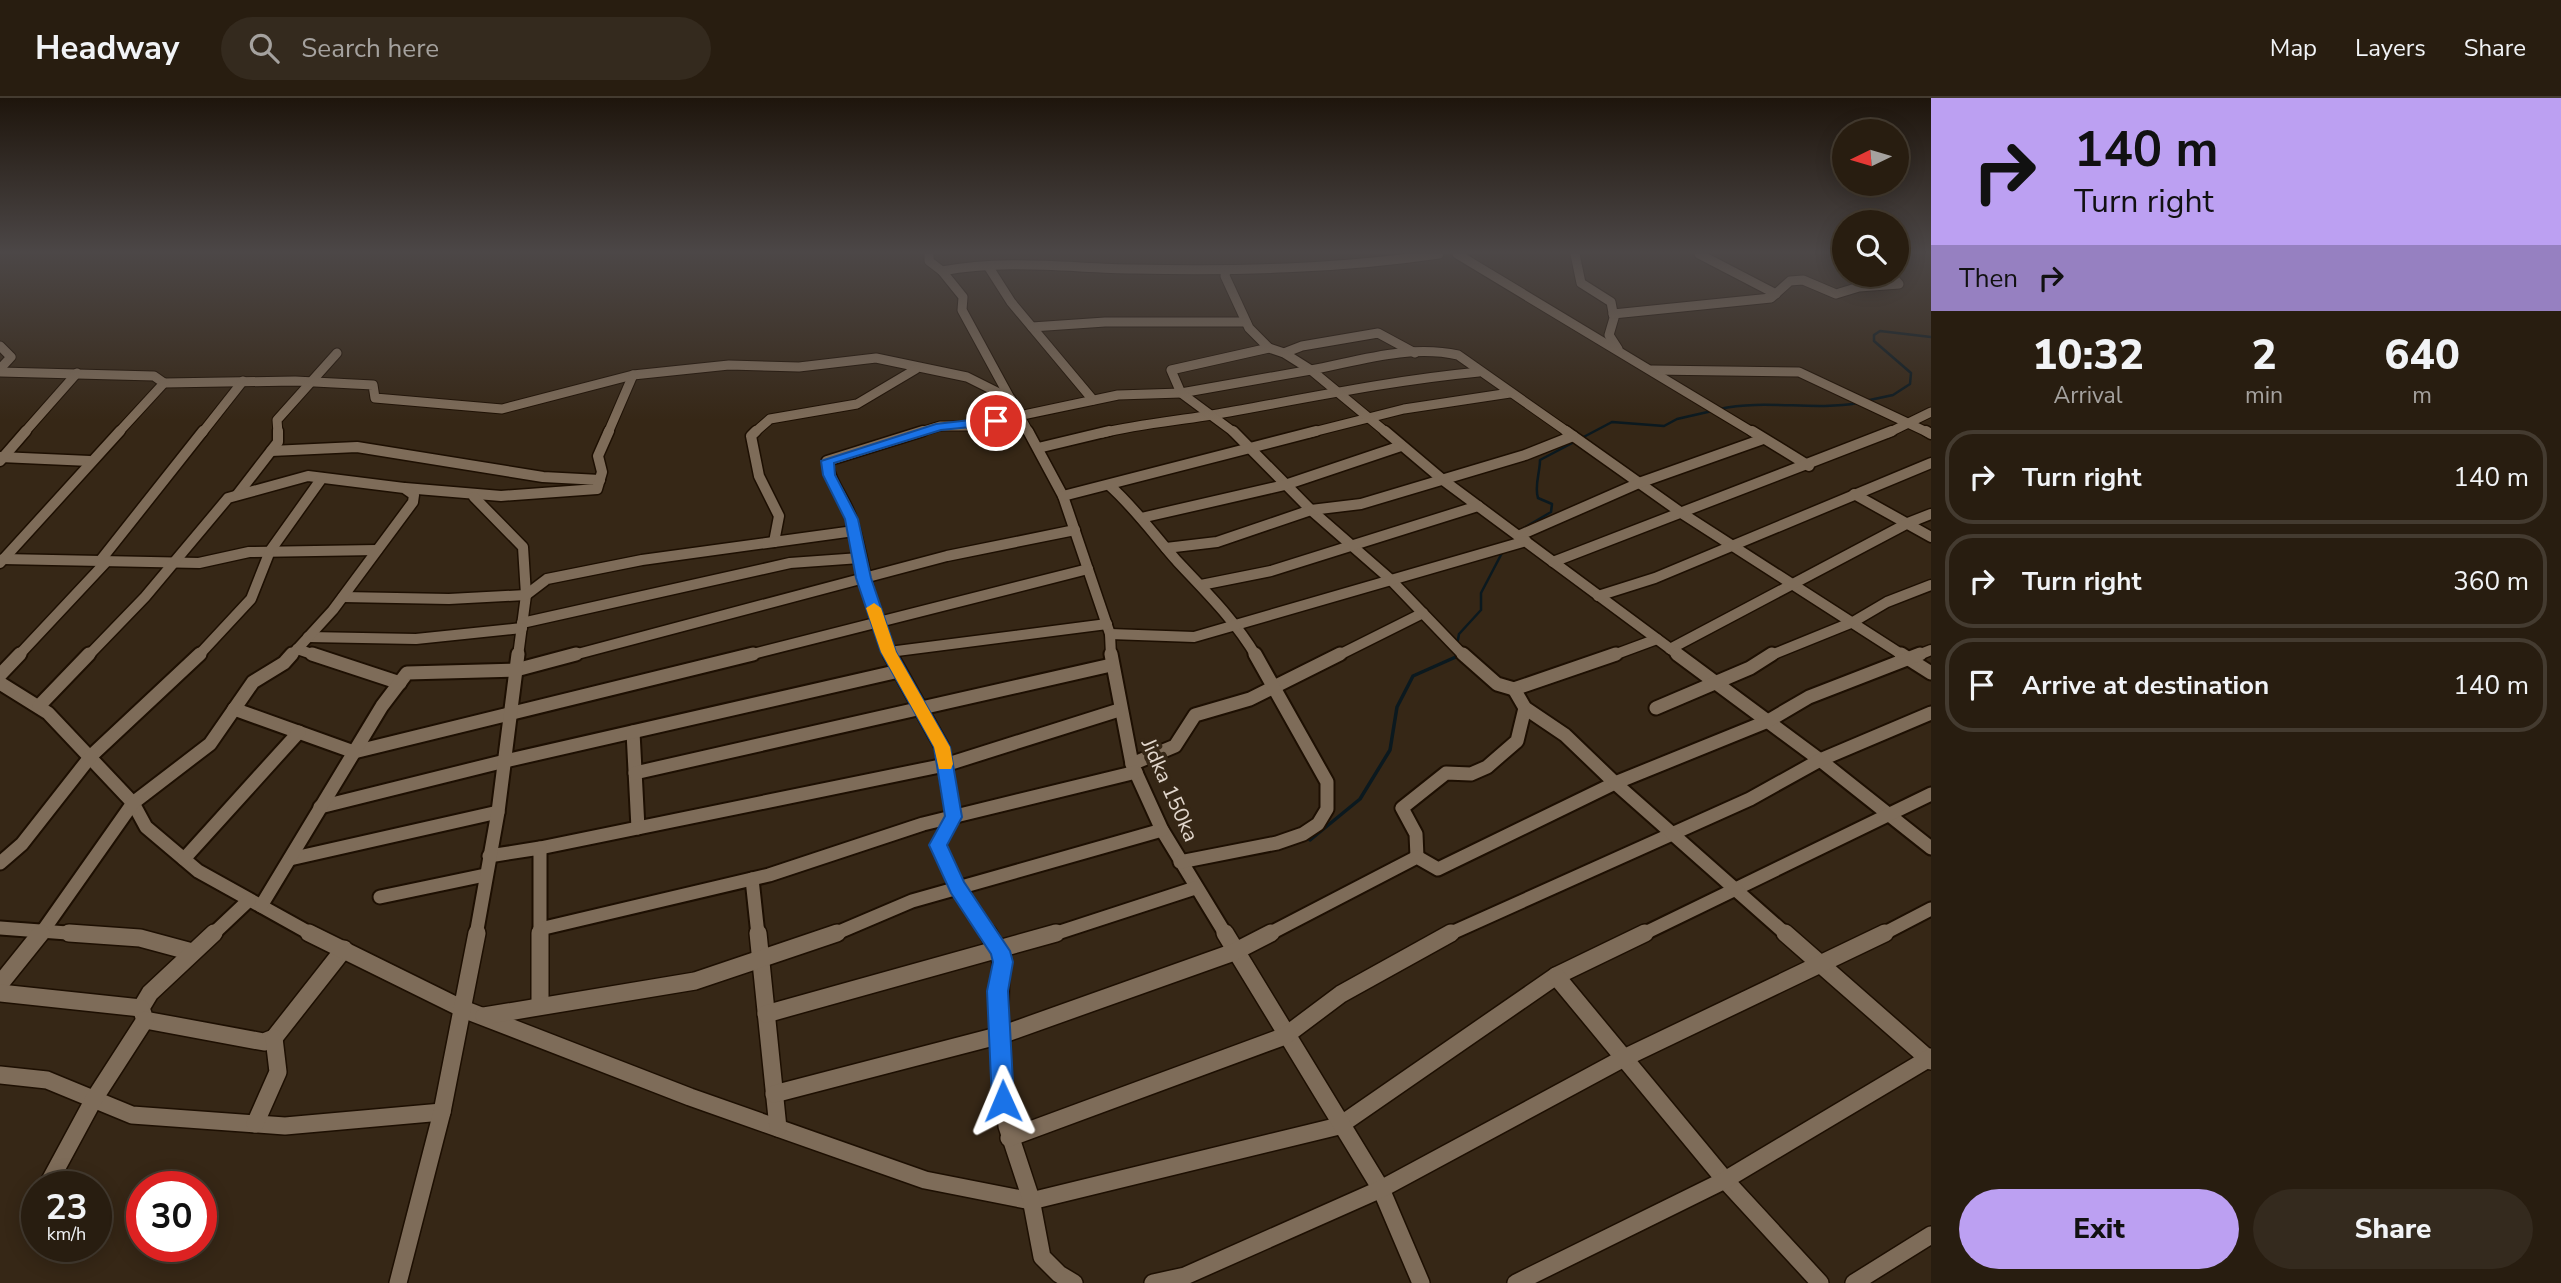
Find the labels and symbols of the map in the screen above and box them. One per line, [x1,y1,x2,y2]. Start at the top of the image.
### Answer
north arrow [1832,119,1909,196]
pin [966,391,1026,451]
street label: Jidka 150ka [1134,733,1205,846]
position arrow [966,1064,1040,1138]
speed limit sign: 30 [126,1171,217,1262]

